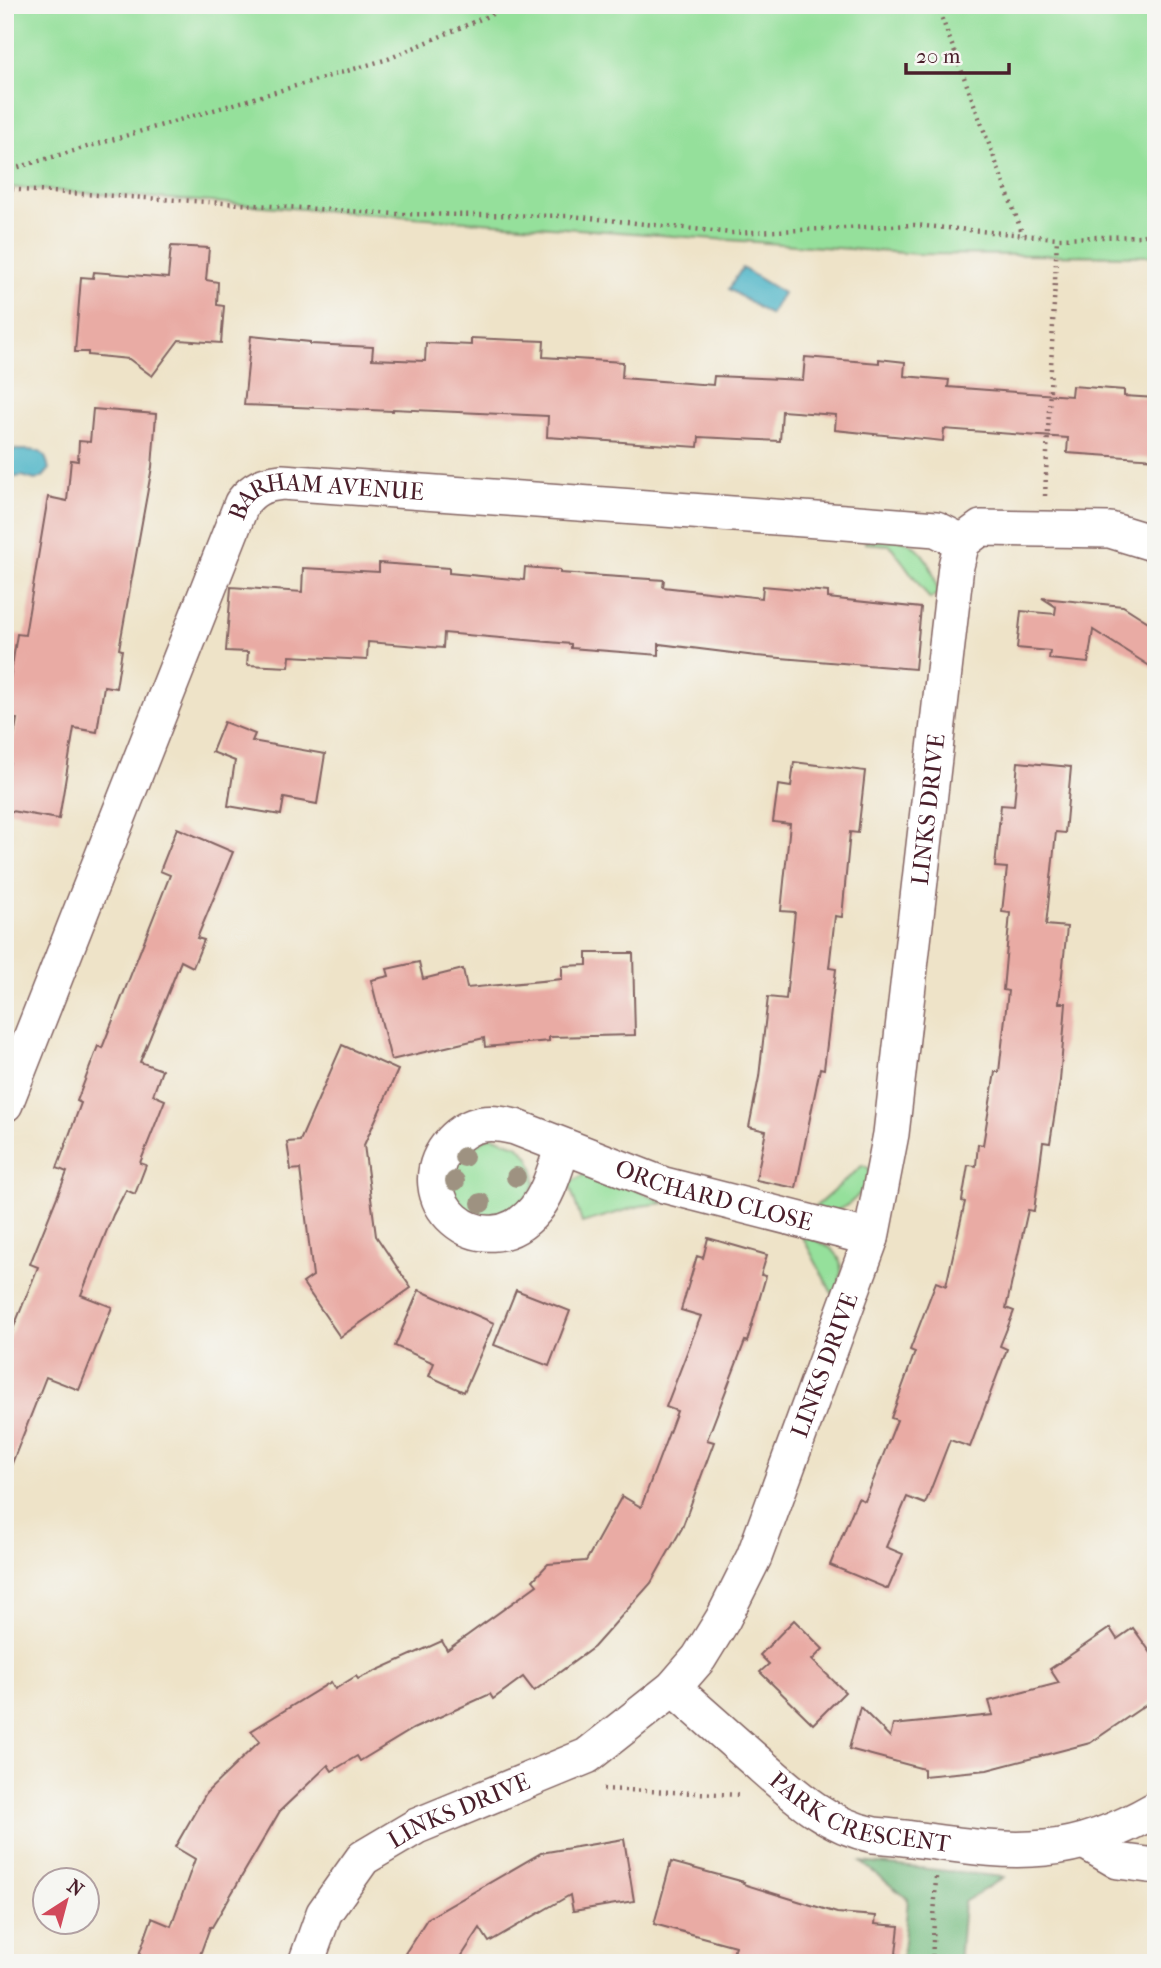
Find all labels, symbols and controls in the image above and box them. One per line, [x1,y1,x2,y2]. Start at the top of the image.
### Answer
scale bar [906,32,1009,76]
text: 20 m [916,44,961,68]
street label: BARHAM AVENUE [223,467,425,524]
street label: LINKS DRIVE [906,732,951,887]
street label: ORCHARD CLOSE [611,1153,815,1236]
street label: LINKS DRIVE [785,1289,864,1441]
street label: PARK CRESCENT [764,1766,953,1858]
street label: LINKS DRIVE [383,1767,534,1854]
north arrow [32,1867,102,1937]
text: N [63,1875,88,1902]

